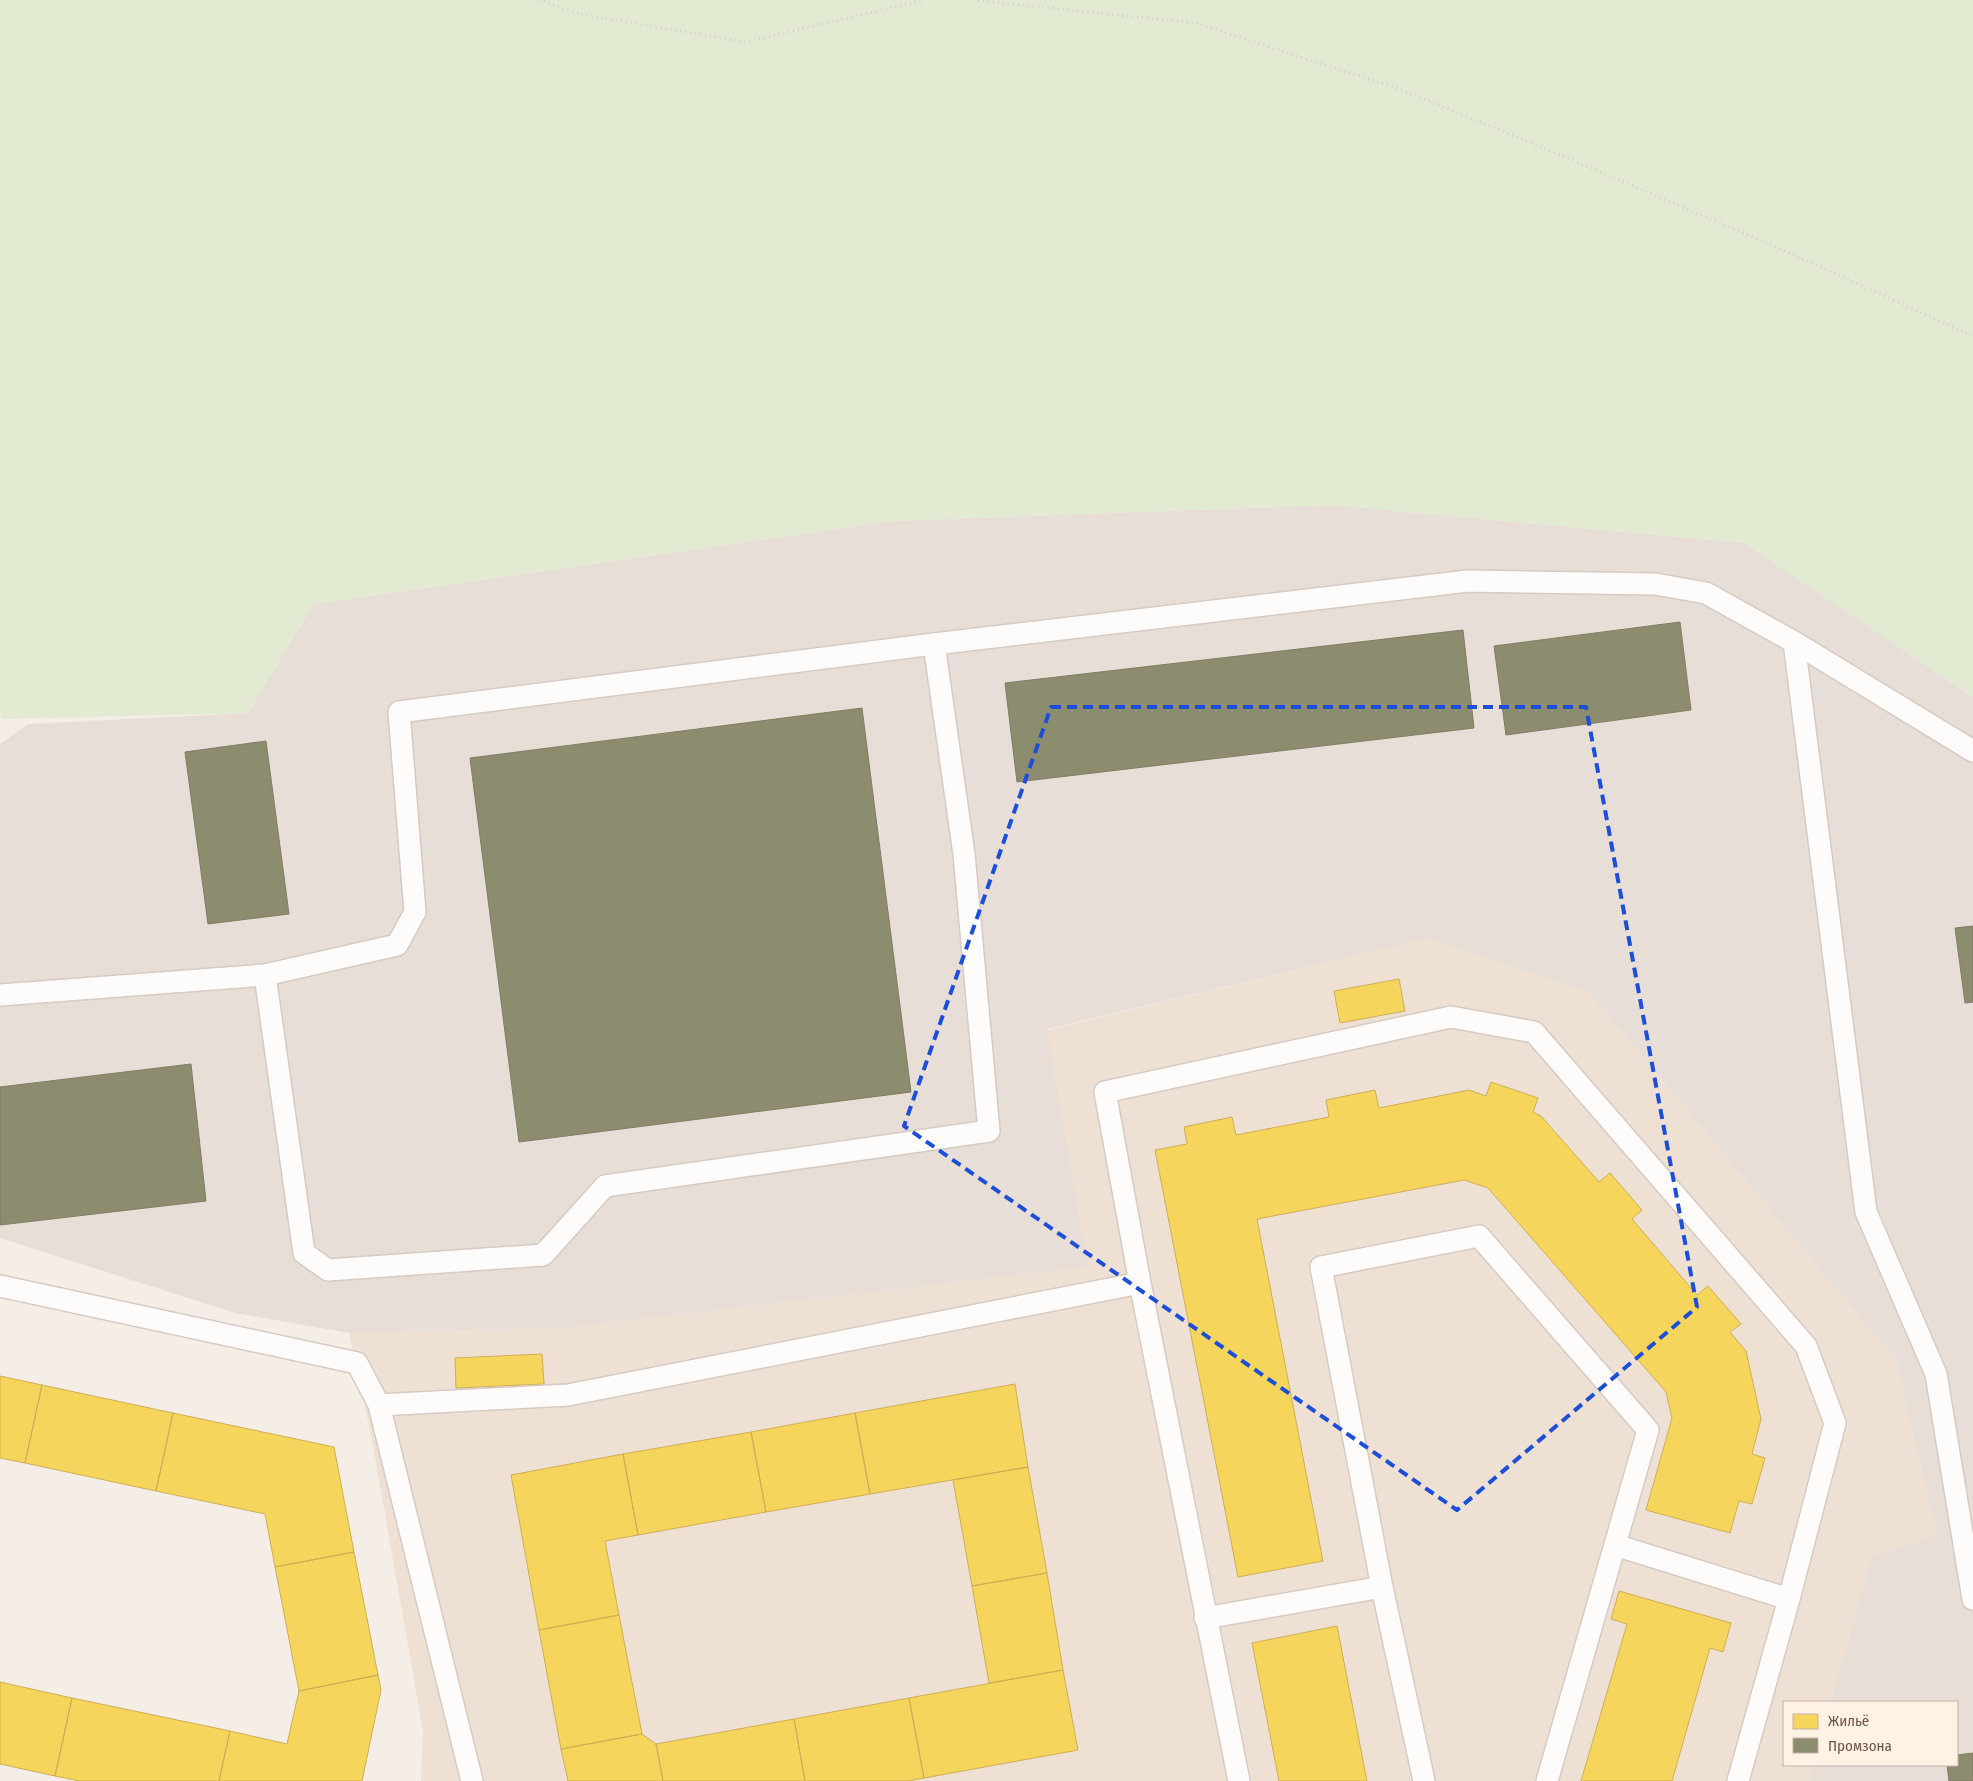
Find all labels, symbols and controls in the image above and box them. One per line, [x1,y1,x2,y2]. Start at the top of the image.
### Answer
legend [1783,1701,1958,1766]
text: Жильё [1828,1712,1869,1730]
text: Промзона [1828,1737,1892,1755]

